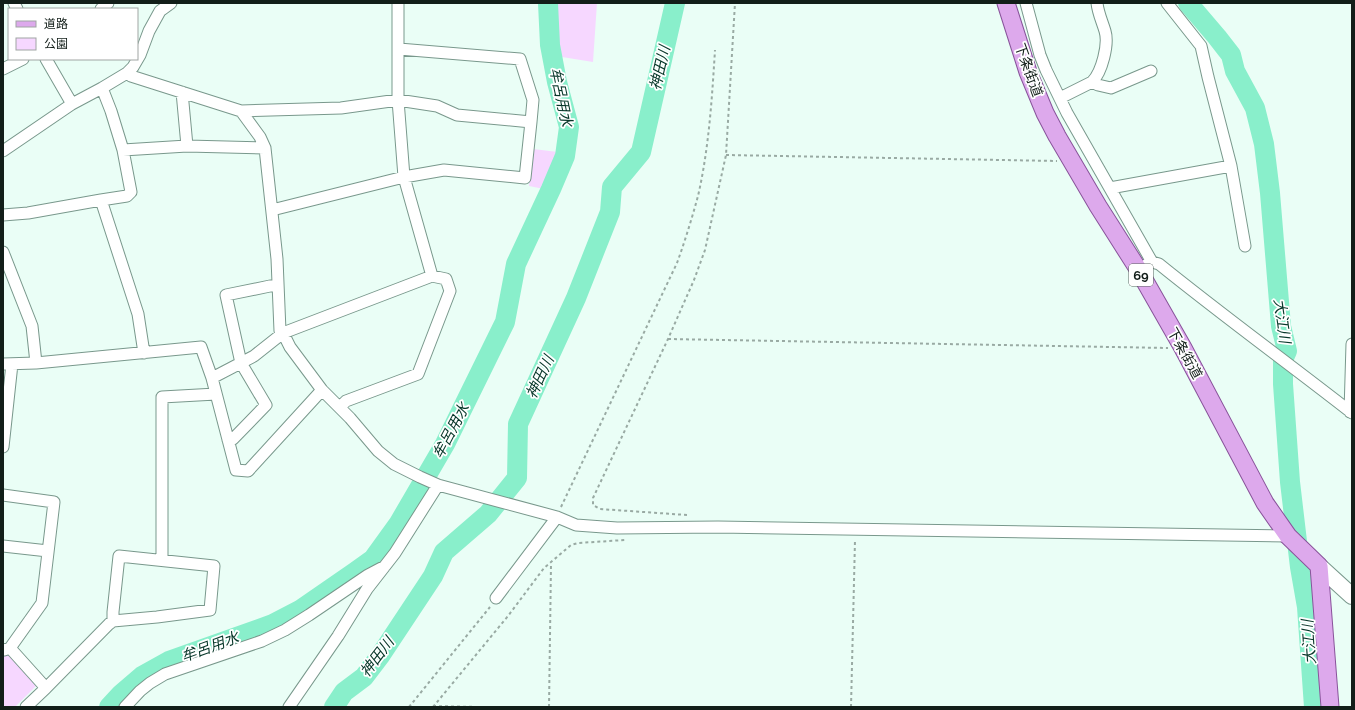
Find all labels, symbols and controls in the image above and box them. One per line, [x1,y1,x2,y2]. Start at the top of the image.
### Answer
legend [8,8,138,60]
text: 道路 [44,17,68,31]
text: 公園 [44,37,68,51]
street label: 下条街道 [1012,41,1046,99]
water label: 神田川 [646,42,674,92]
water label: 牟呂用水 [546,66,576,130]
road number: 69 [1129,264,1153,286]
water label: 大江川 [1270,297,1294,347]
street label: 下条街道 [1164,325,1206,381]
water label: 神田川 [522,351,559,401]
water label: 牟呂用水 [429,399,474,462]
water label: 大江川 [1298,617,1320,665]
water label: 牟呂用水 [179,628,243,666]
water label: 神田川 [356,632,399,680]

